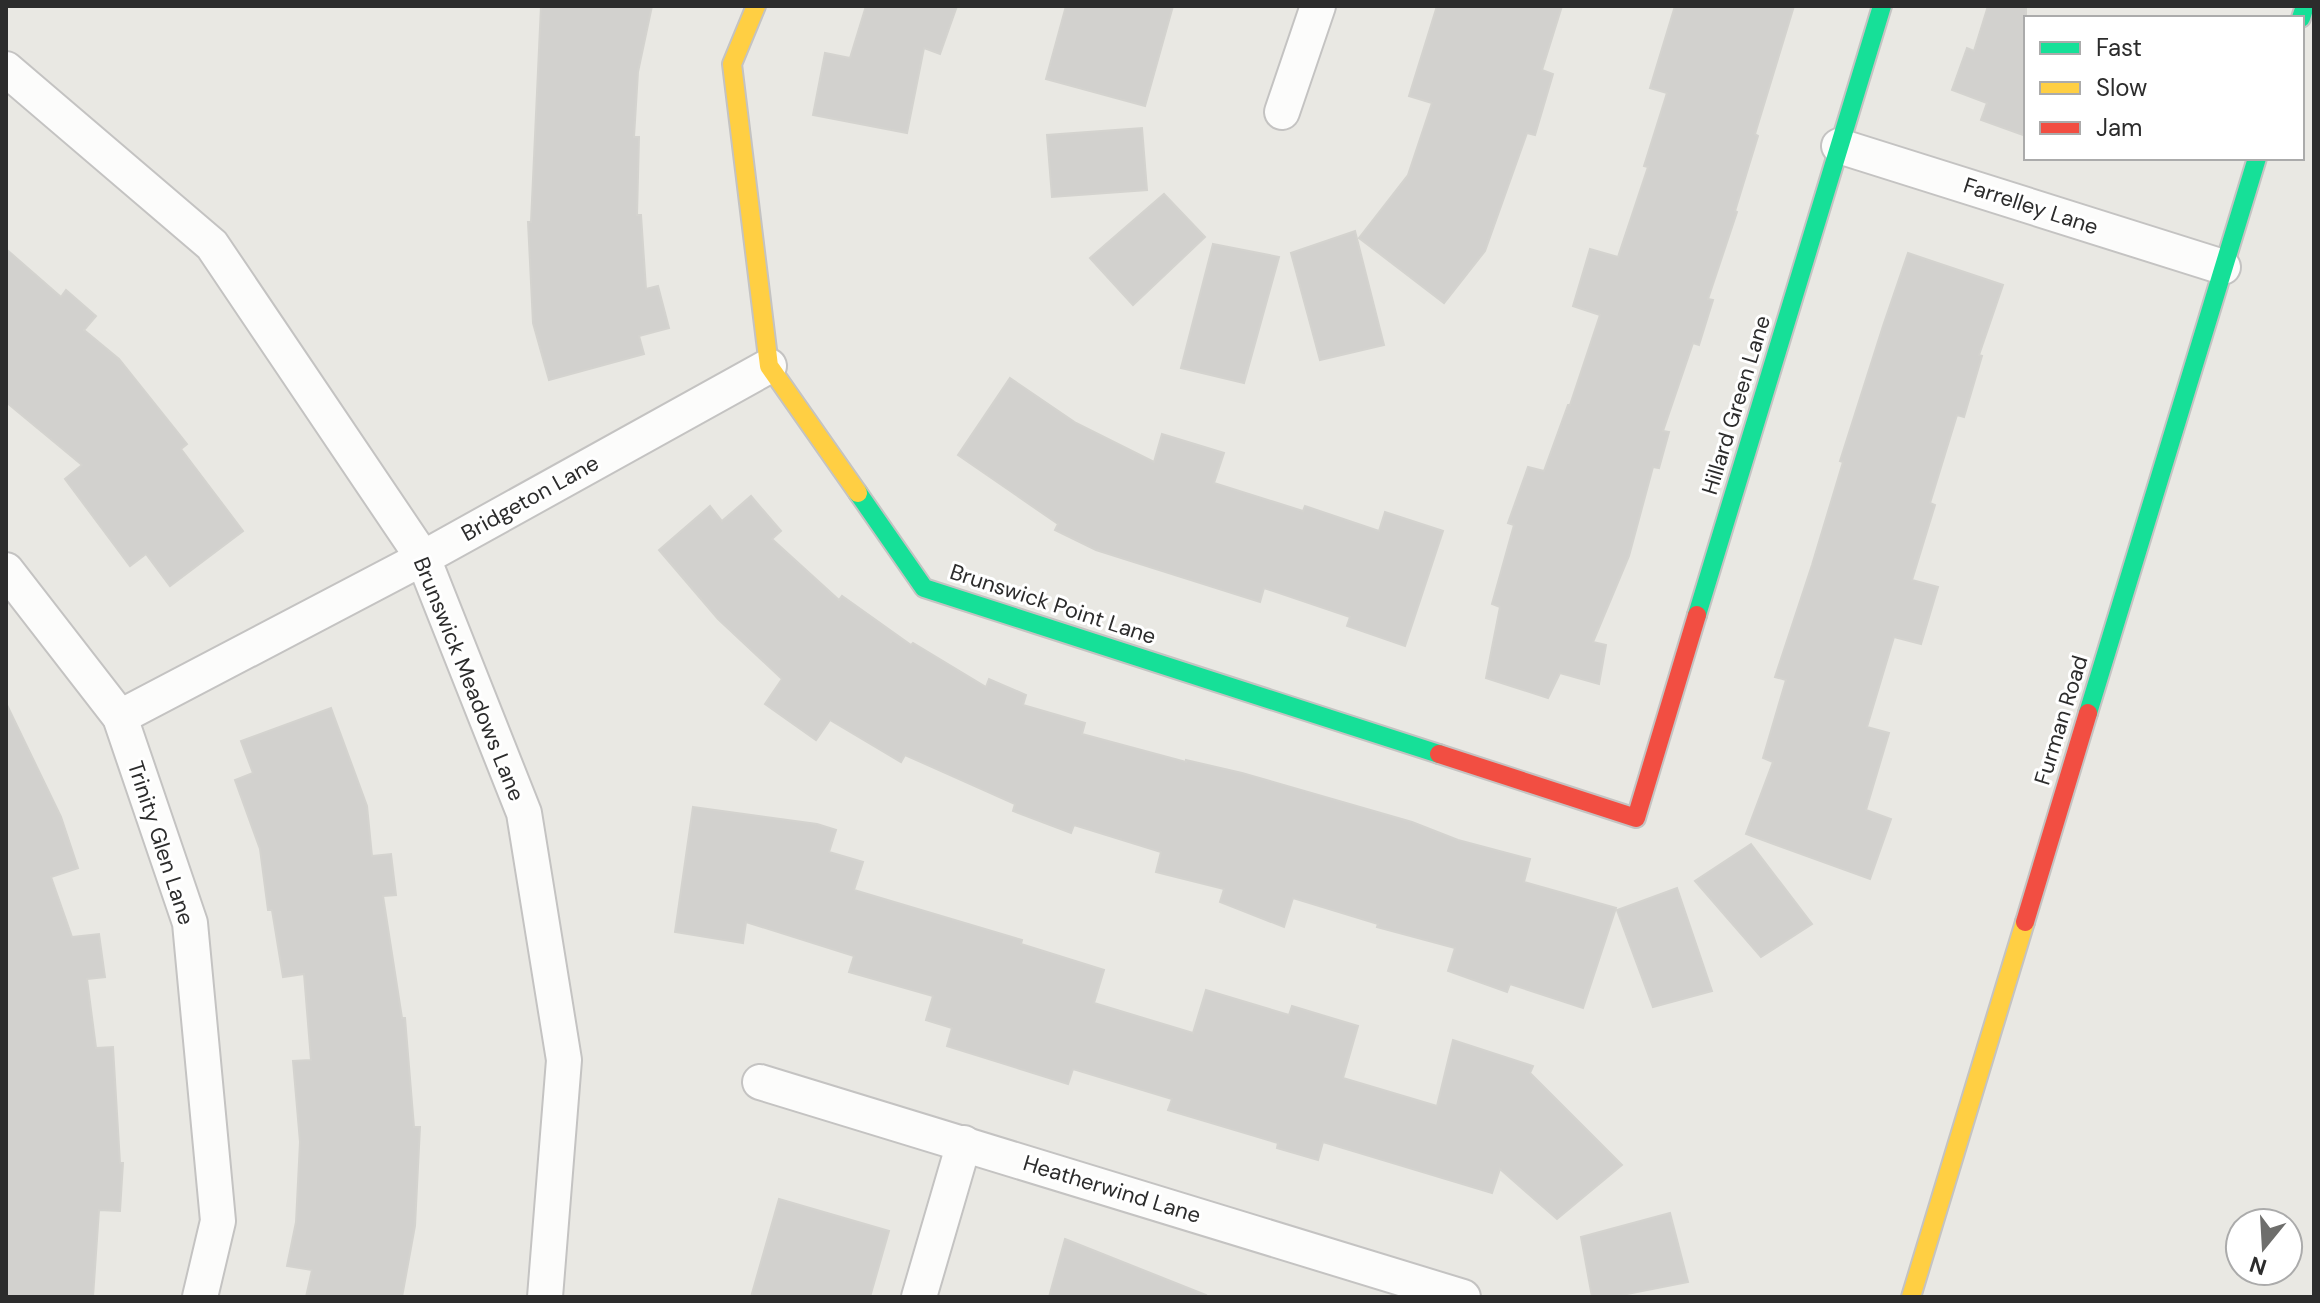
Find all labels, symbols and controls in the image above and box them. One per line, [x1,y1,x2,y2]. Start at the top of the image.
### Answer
legend [2024,16,2304,160]
text: Fast [2096,32,2142,63]
text: Slow [2096,72,2147,103]
text: Jam [2096,112,2142,143]
street label: Farrelley Lane [1960,171,2102,241]
street label: Hillard Green Lane [1695,312,1777,498]
street label: Bridgeton Lane [456,448,604,548]
street label: Brunswick Meadows Lane [407,553,531,805]
street label: Brunswick Point Lane [946,557,1160,651]
street label: Furman Road [2028,652,2094,788]
street label: Trinity Glen Lane [121,758,201,928]
street label: Heatherwind Lane [1020,1148,1204,1230]
north arrow [2224,1207,2304,1287]
text: N [2246,1249,2270,1282]

